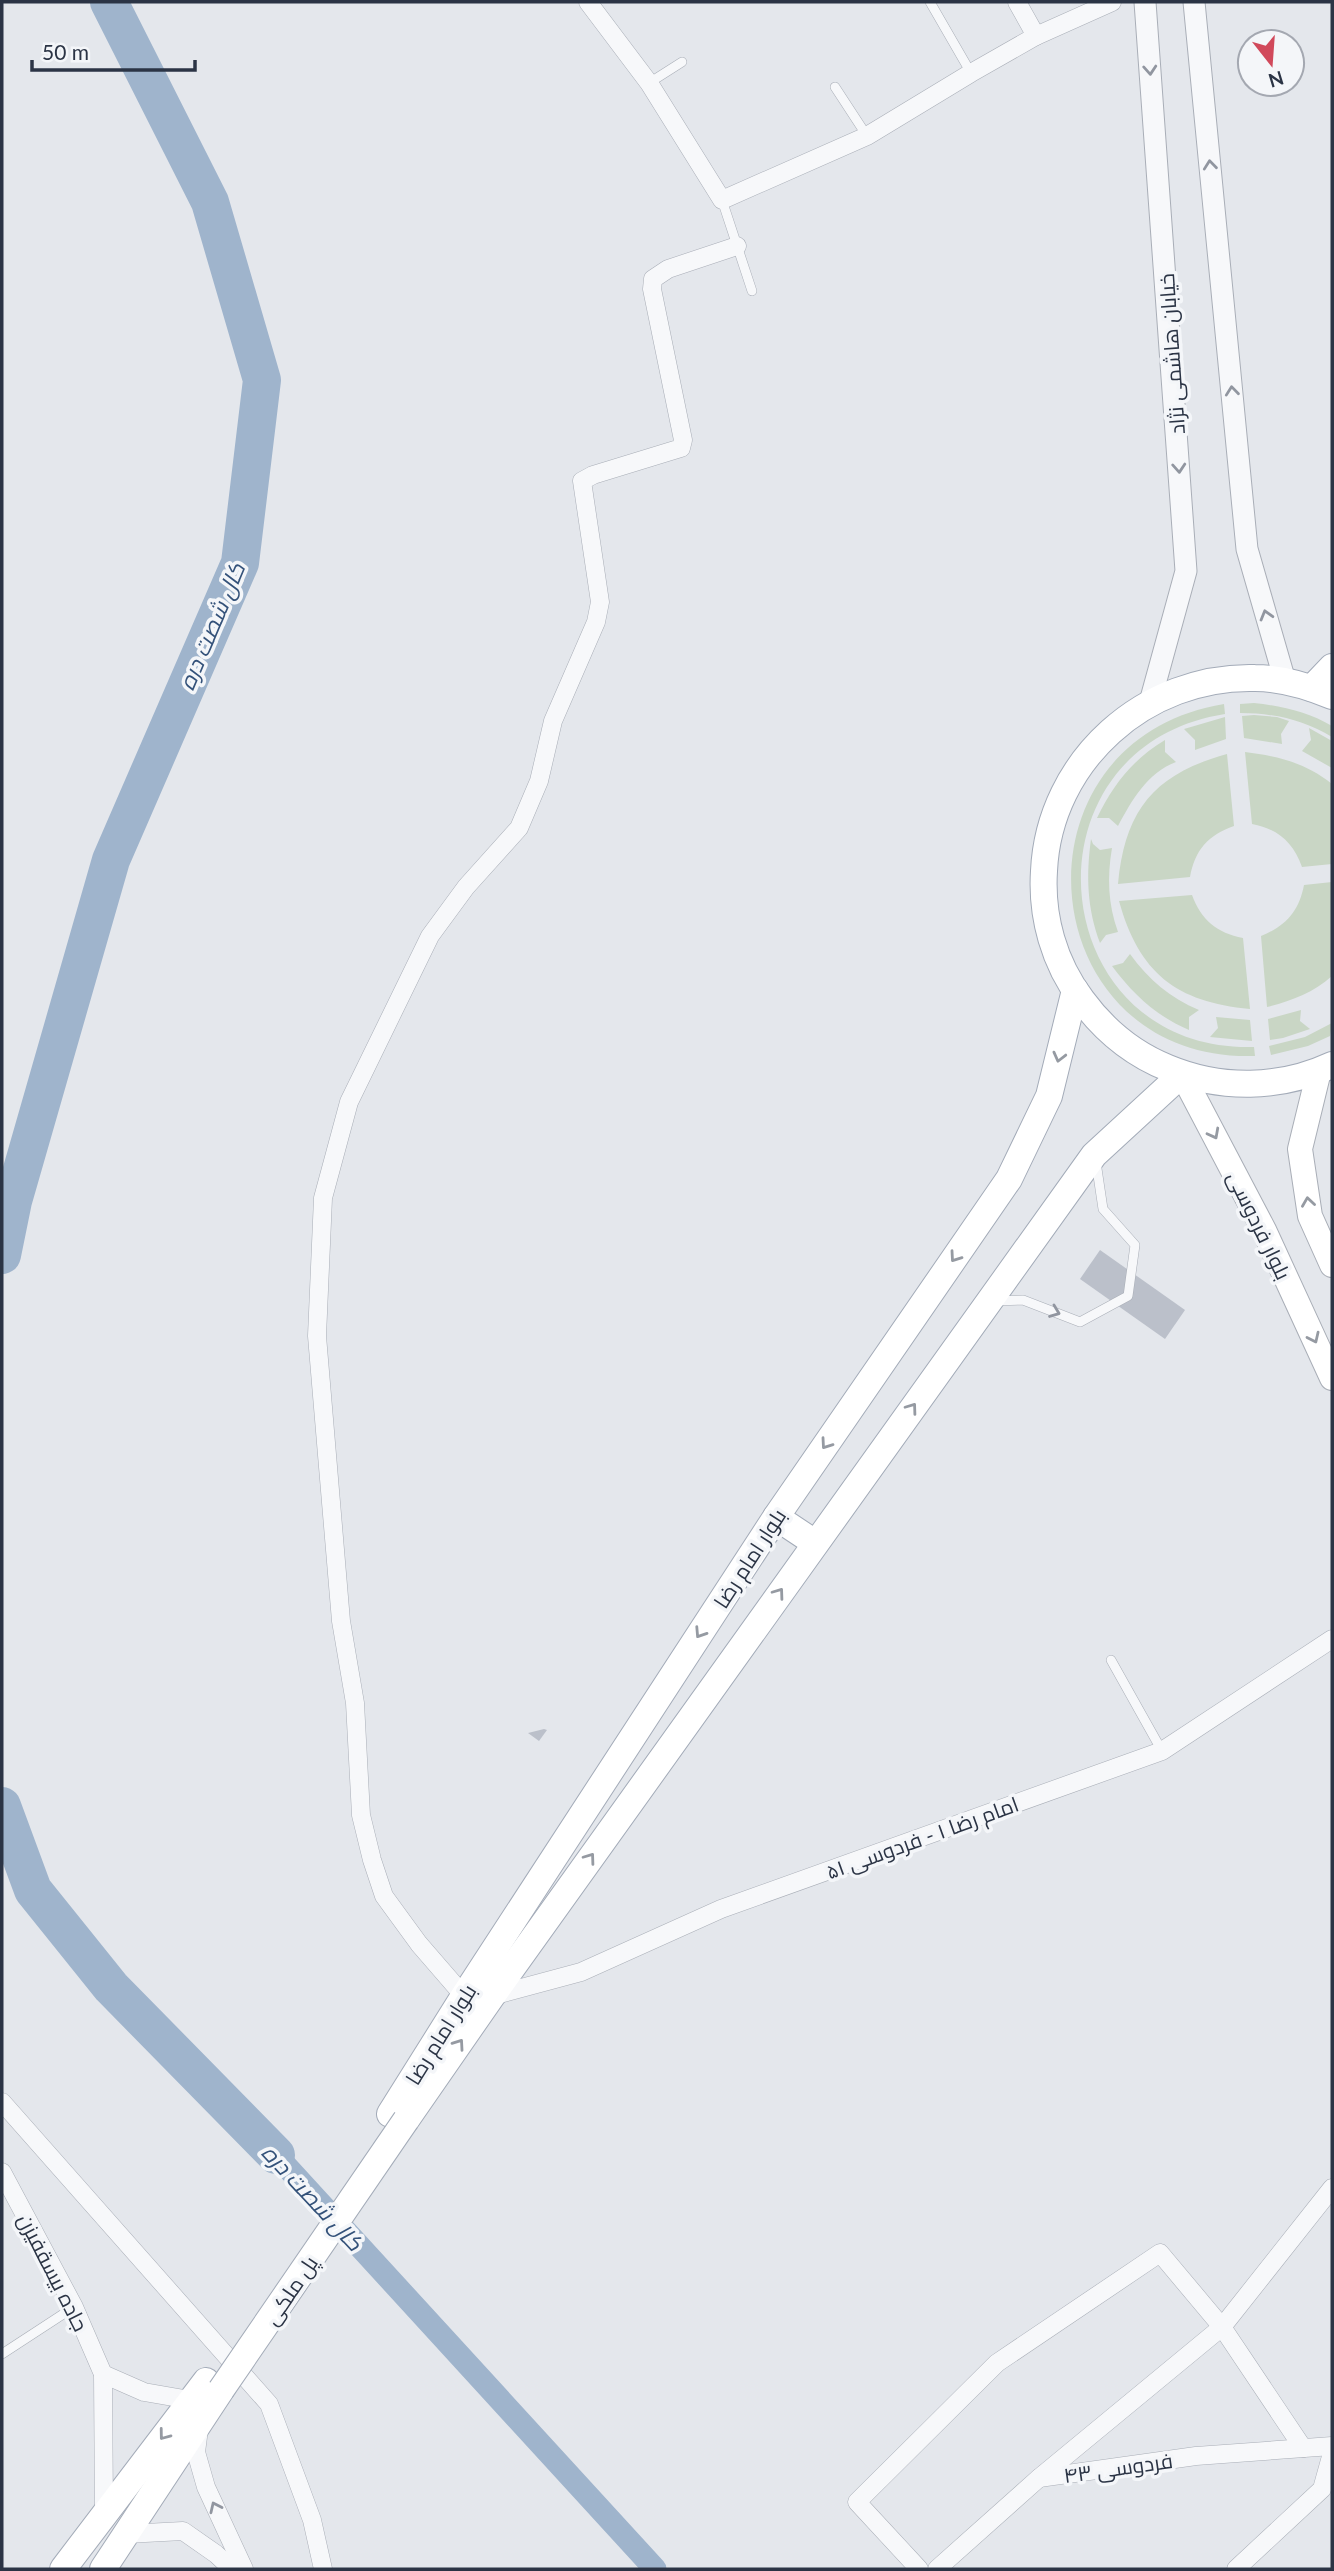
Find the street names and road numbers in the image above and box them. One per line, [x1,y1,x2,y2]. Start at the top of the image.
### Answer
street label: خیابان هاشمی نژاد [1153,273,1191,435]
street label: بلوار فردوسی [1221,1167,1297,1284]
street label: بلوار امام رضا [708,1504,793,1614]
street label: امام رضا ۱ - فردوسی ۵۱ [822,1791,1023,1886]
street label: بلوار امام رضا [399,1979,483,2090]
street label: جاده بیسقفیزن [12,2209,94,2336]
street label: پل ملکی [258,2250,325,2331]
street label: فردوسی ۴۳ [1062,2447,1175,2489]

